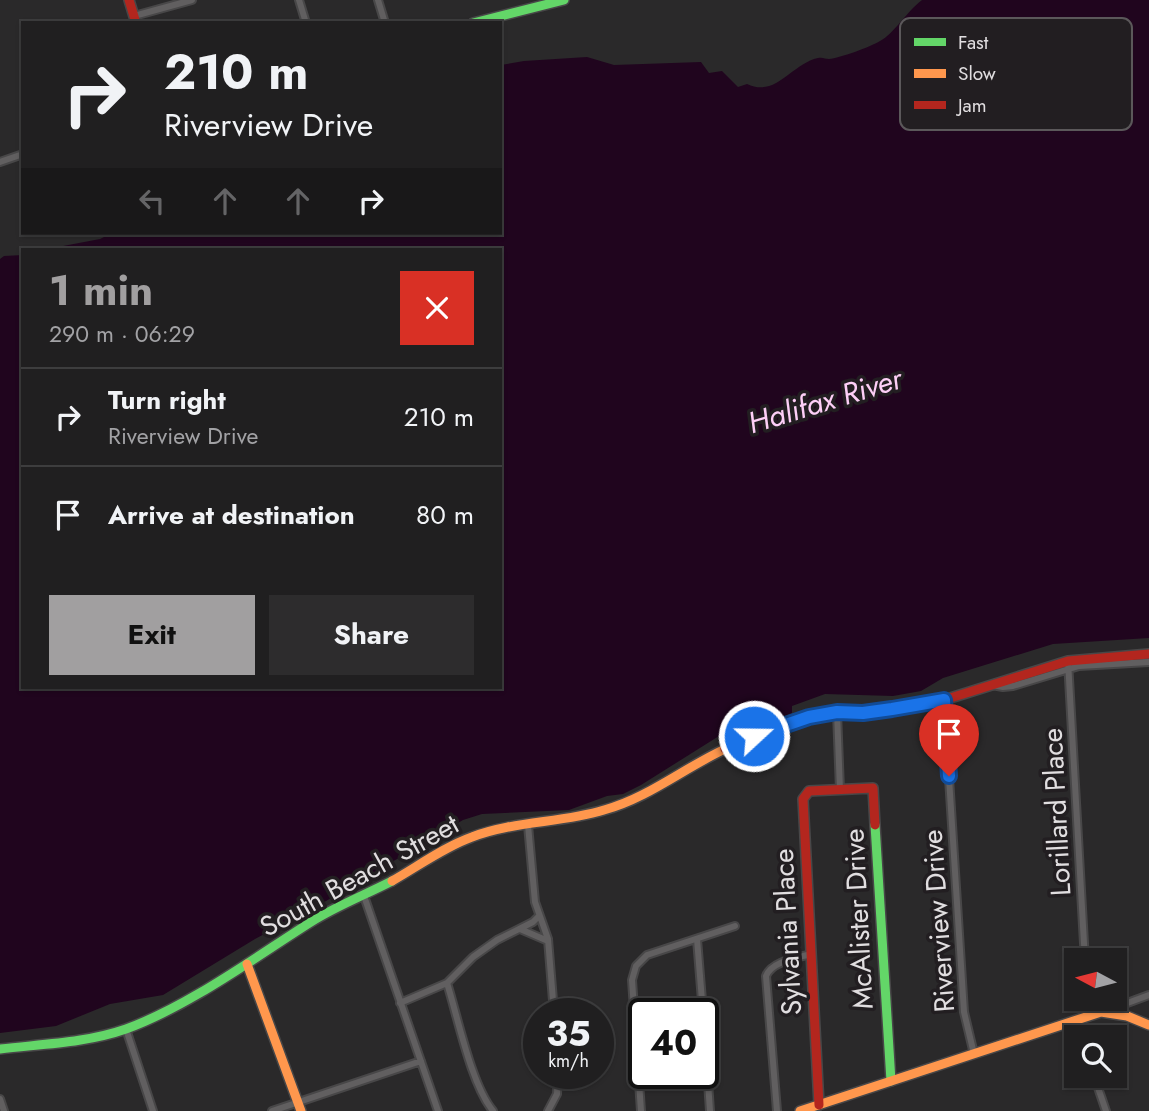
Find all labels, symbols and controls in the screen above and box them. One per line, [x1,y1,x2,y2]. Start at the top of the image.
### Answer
legend [900,18,1132,130]
text: Fast [958,29,989,56]
text: 210 m [164,37,308,107]
icon: right [49,49,140,140]
text: Slow [958,60,996,87]
text: Jam [955,92,987,119]
text: Riverview Drive [164,102,373,148]
icon: left [133,182,171,220]
icon: ahead [206,182,244,220]
icon: ahead [279,182,317,220]
icon: right [352,182,390,220]
text: 1 min [49,260,153,321]
button: close [400,271,474,345]
text: 290 m · 06:29 [49,317,195,351]
water label: Halifax River [743,356,909,444]
text: Turn right [108,381,226,419]
icon: right [49,398,87,436]
text: 210 m [404,398,474,436]
text: Riverview Drive [108,419,258,453]
icon: arrive [49,496,87,534]
text: Arrive at destination [108,496,355,534]
text: 80 m [416,496,474,534]
button: Exit [49,595,255,675]
button: Share [269,595,474,675]
position arrow [717,699,791,773]
pin [919,704,979,776]
icon: arrive [930,715,968,753]
street label: Lorillard Place [1032,727,1081,897]
street label: South Beach Street [252,804,466,947]
street label: McAlister Drive [833,828,884,1010]
street label: Riverview Drive [912,828,965,1014]
street label: Sylvania Place [763,848,812,1016]
north arrow [1064,948,1127,1012]
map controls [1064,948,1127,1088]
speed limit sign: 40 [628,998,719,1089]
text: 35 [546,1009,591,1059]
button: search [1064,1025,1127,1088]
text: km/h [548,1048,589,1074]

